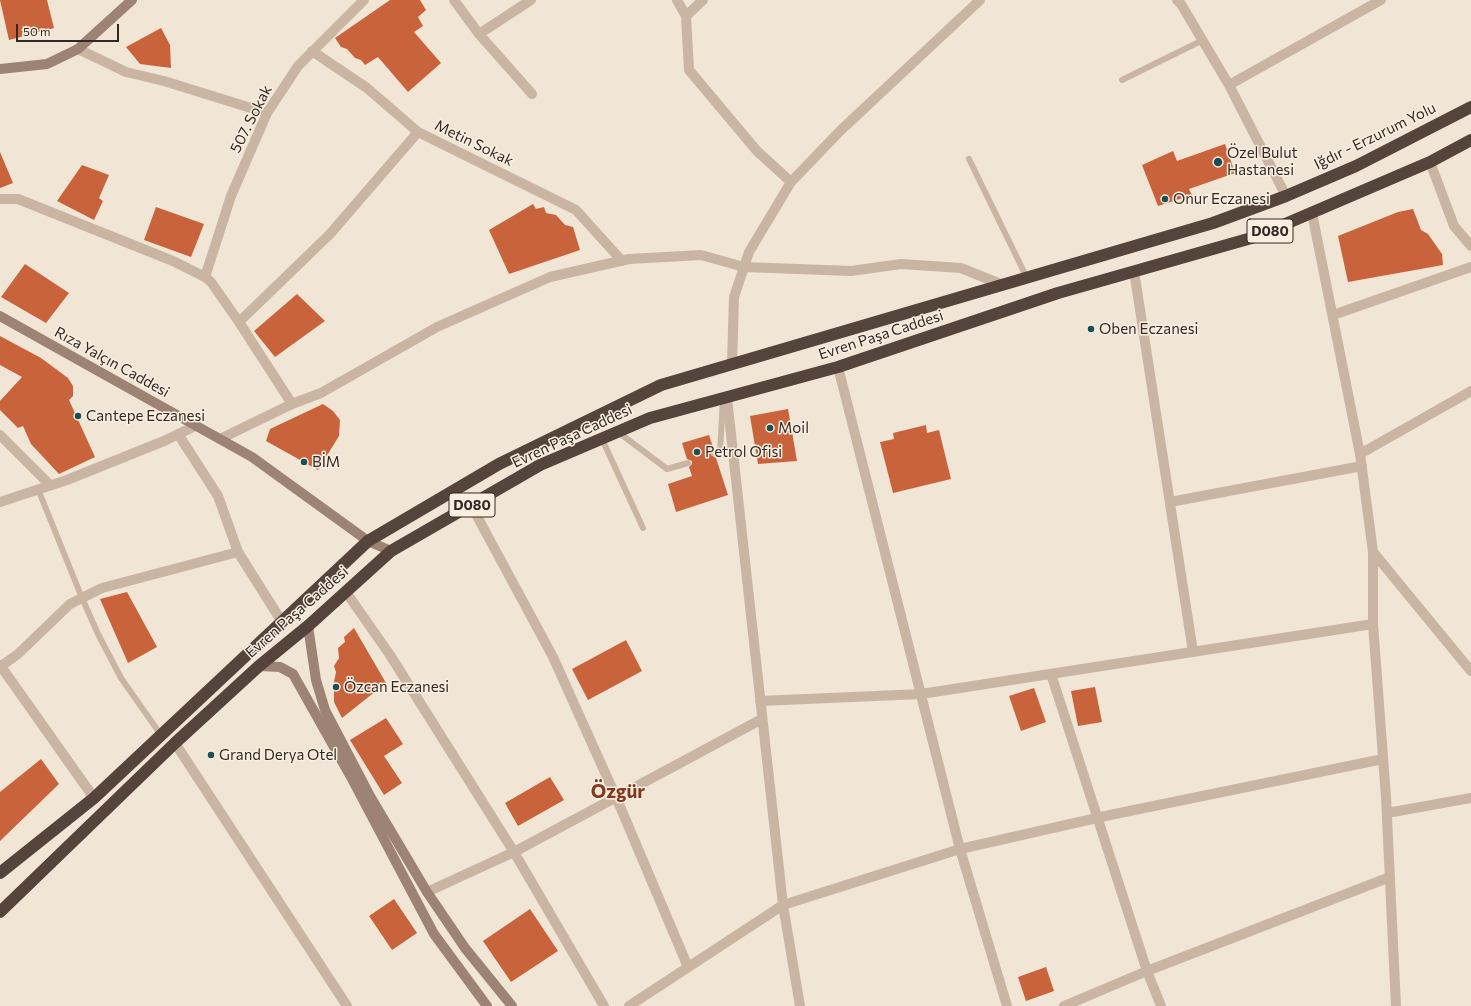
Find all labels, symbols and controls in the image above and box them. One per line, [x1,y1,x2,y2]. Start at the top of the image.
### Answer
scale bar [18,16,121,42]
text: 50 m [23,24,51,38]
street label: 507. Sokak [226,82,276,156]
street label: Iğdır - Erzurum Yolu [1311,99,1439,173]
street label: Metin Sokak [432,116,516,170]
place label: Özel Bulut Hastanesi [1227,144,1298,179]
marker: Özel Bulut Hastanesi [1212,156,1224,168]
place label: Onur Eczanesi [1173,190,1270,208]
marker: Onur Eczanesi [1160,194,1170,204]
road number: D080 [1247,219,1293,243]
street label: Evren Paşa Caddesi [816,306,946,364]
place label: Oben Eczanesi [1099,320,1198,338]
street label: Rıza Yalçın Caddesi [51,323,173,401]
marker: Oben Eczanesi [1086,324,1096,334]
street label: Evren Paşa Caddesi [509,400,635,472]
place label: Cantepe Eczanesi [86,407,205,425]
marker: Cantepe Eczanesi [73,411,83,421]
place label: Moil [778,419,809,437]
marker: Moil [765,423,775,433]
place label: Petrol Ofisi [705,443,782,461]
marker: Petrol Ofisi [692,447,702,457]
place label: BİM [312,453,340,471]
marker: BİM [299,457,309,467]
road number: D080 [449,493,495,517]
street label: Evren Paşa Caddesi [242,562,352,662]
place label: Özcan Eczanesi [344,678,449,696]
marker: Özcan Eczanesi [331,682,341,692]
place label: Grand Derya Otel [219,746,337,764]
marker: Grand Derya Otel [206,750,216,760]
district label: Özgür [591,781,645,803]

